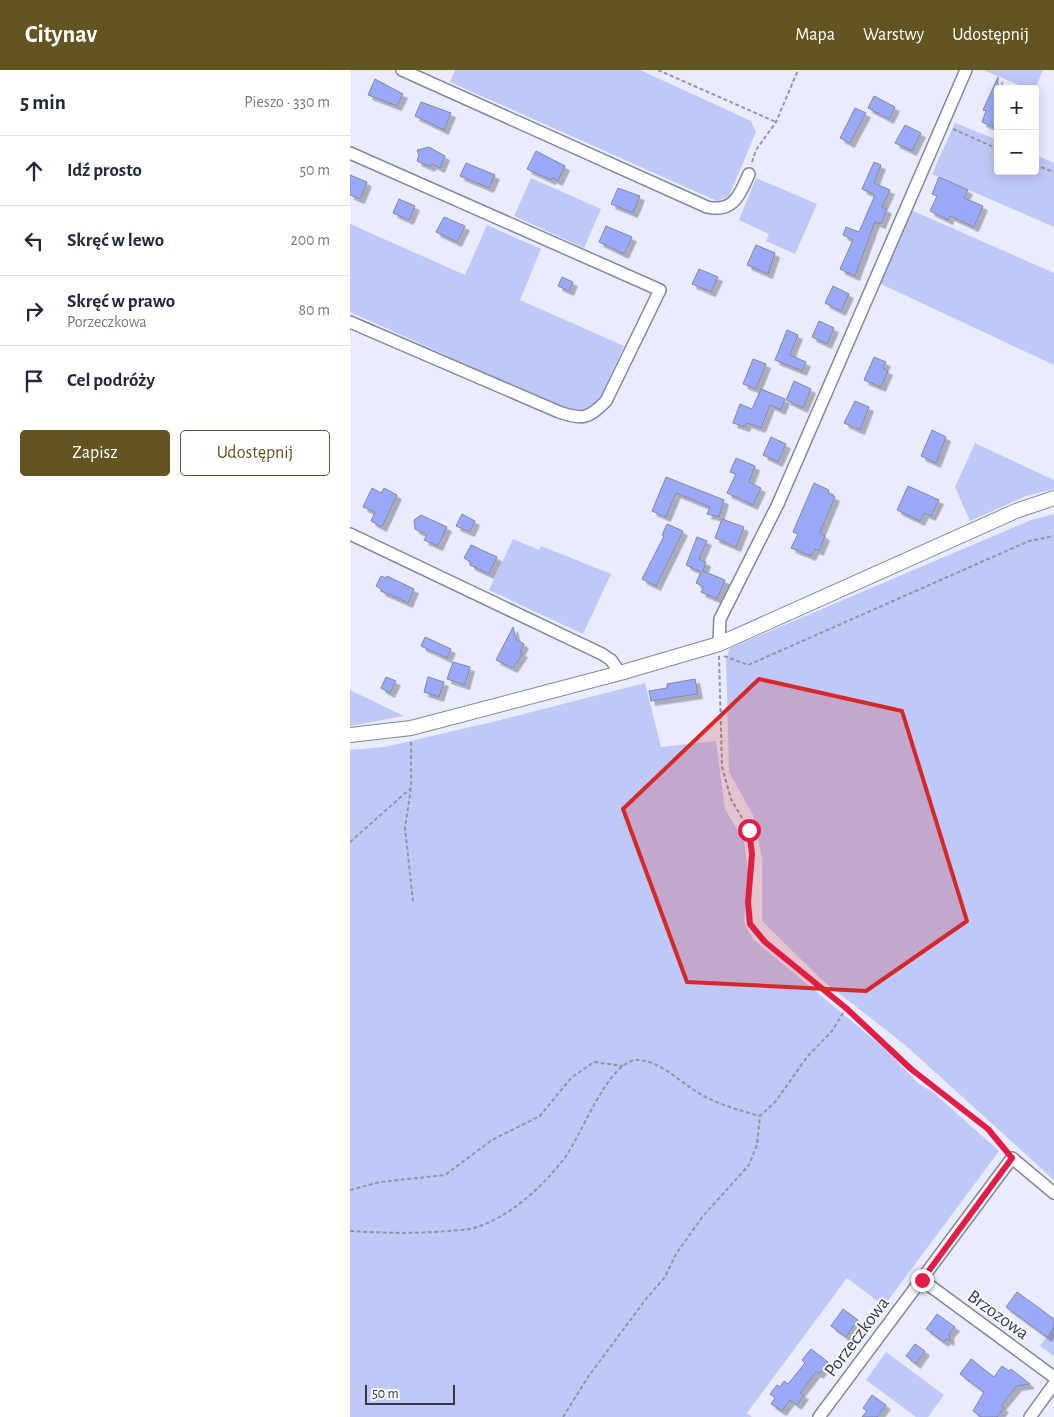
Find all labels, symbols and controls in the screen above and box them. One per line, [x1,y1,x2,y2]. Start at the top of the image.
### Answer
text: Citynav [25,23,97,47]
text: Mapa [795,26,835,44]
text: Warstwy [863,26,924,44]
text: Udostępnij [952,26,1029,44]
map controls [994,85,1039,175]
button: + [994,85,1039,130]
text: 5 min [20,92,66,113]
text: Pieszo · 330 m [244,94,330,110]
button: − [994,130,1039,175]
icon: ahead [20,157,48,185]
text: Idź prosto [67,161,142,180]
text: 50 m [299,162,330,178]
icon: left [20,227,48,255]
text: Skręć w lewo [67,231,164,250]
text: 200 m [290,232,330,248]
text: Skręć w prawo [67,292,175,311]
icon: right [20,297,48,325]
text: 80 m [299,302,330,318]
text: Porzeczkowa [67,314,147,330]
icon: arrive [20,367,48,395]
text: Cel podróży [67,371,155,390]
button: Zapisz [20,430,170,476]
button: Udostępnij [180,430,330,476]
route start [738,819,761,842]
route end [911,1269,934,1292]
street label: Brzozowa [964,1287,1032,1344]
street label: Porzeczkowa [821,1293,893,1380]
scale bar [365,1382,455,1405]
text: 50 m [372,1387,399,1401]

